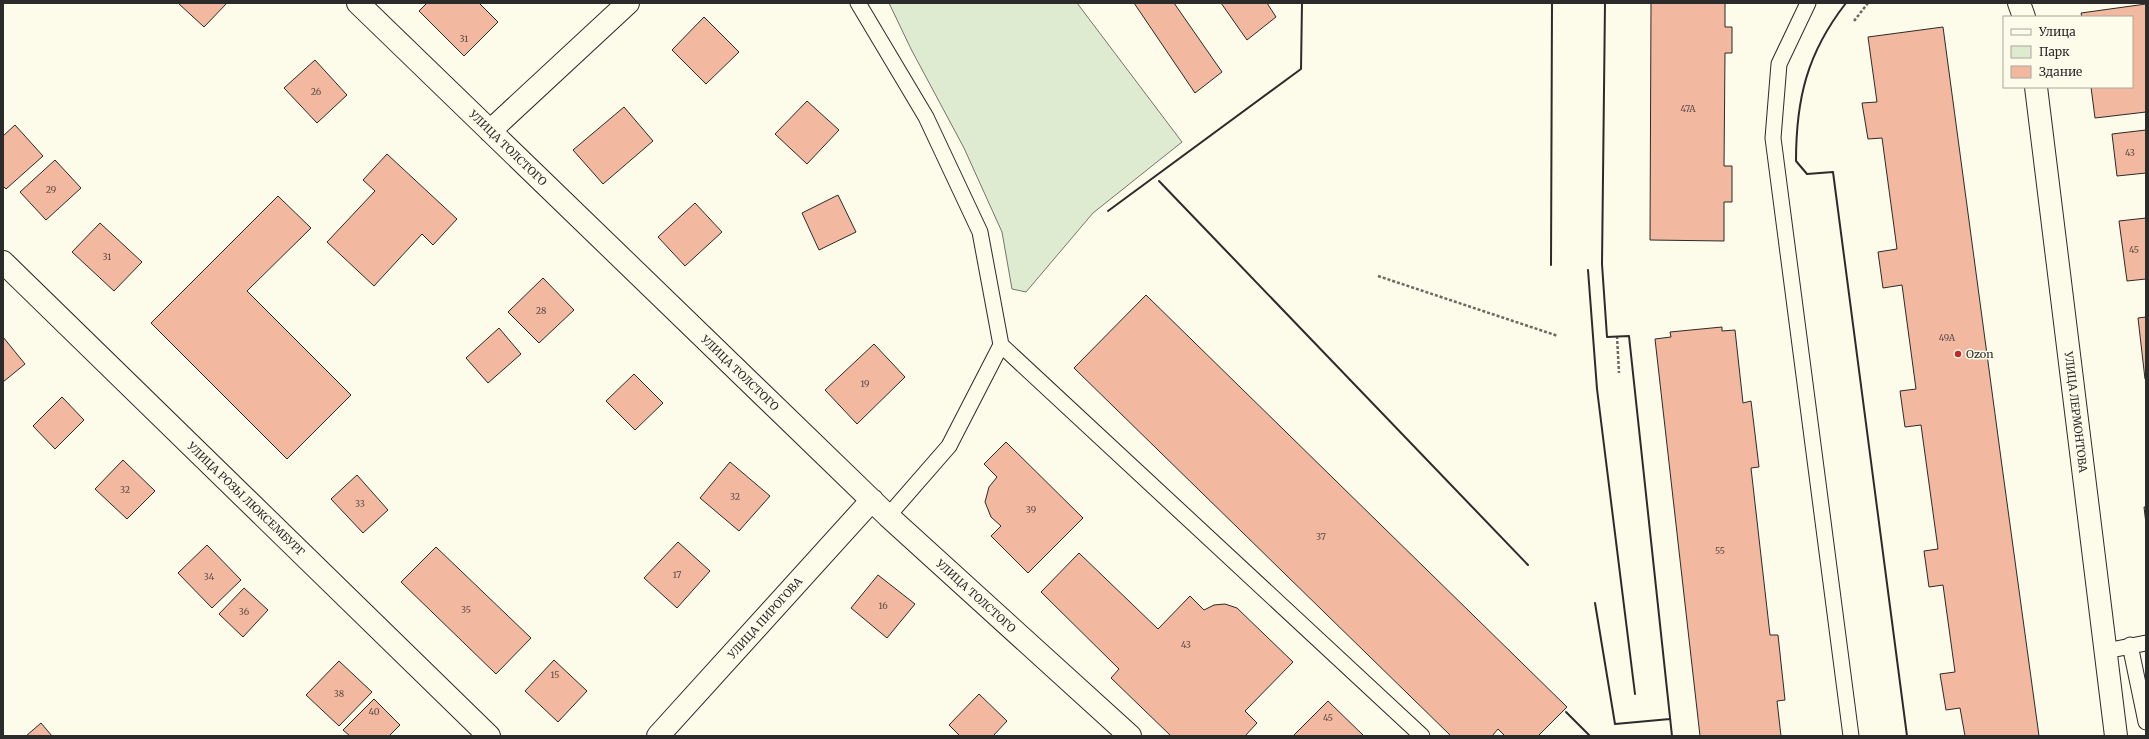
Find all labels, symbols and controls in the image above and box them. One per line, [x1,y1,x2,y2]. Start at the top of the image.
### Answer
legend [2003,16,2133,88]
text: Улица [2038,24,2076,39]
house number: 31 [460,33,468,44]
text: Парк [2039,44,2070,59]
text: Здание [2039,64,2082,79]
house number: 26 [311,86,322,97]
house number: 47А [1680,103,1696,114]
street label: УЛИЦА ТОЛСТОГО [466,107,550,189]
house number: 43 [2125,147,2135,158]
house number: 29 [46,184,56,195]
house number: 45 [2129,244,2139,255]
house number: 31 [103,251,111,262]
house number: 28 [536,305,546,316]
street label: УЛИЦА ТОЛСТОГО [698,332,782,414]
house number: 49А [1939,332,1956,343]
place label: Ozon [1966,347,1994,361]
marker: Ozon [1953,349,1963,359]
street label: УЛИЦА ЛЕРМОНТОВА [2061,350,2090,474]
house number: 19 [860,378,870,389]
street label: УЛИЦА РОЗЫ ЛЮКСЕМБУРГ [184,438,308,559]
house number: 32 [120,484,130,495]
house number: 32 [730,491,740,502]
house number: 33 [355,498,365,509]
house number: 39 [1026,504,1036,515]
house number: 37 [1316,531,1326,542]
house number: 55 [1715,545,1725,556]
street label: УЛИЦА ТОЛСТОГО [932,556,1019,636]
house number: 17 [673,569,681,580]
house number: 34 [204,571,215,582]
street label: УЛИЦА ПИРОГОВА [724,574,805,662]
house number: 16 [878,600,888,611]
house number: 35 [461,604,471,615]
house number: 36 [239,606,250,617]
house number: 43 [1181,639,1191,650]
house number: 15 [550,669,560,680]
house number: 38 [334,688,344,699]
house number: 40 [368,706,380,717]
house number: 45 [1323,712,1333,723]

